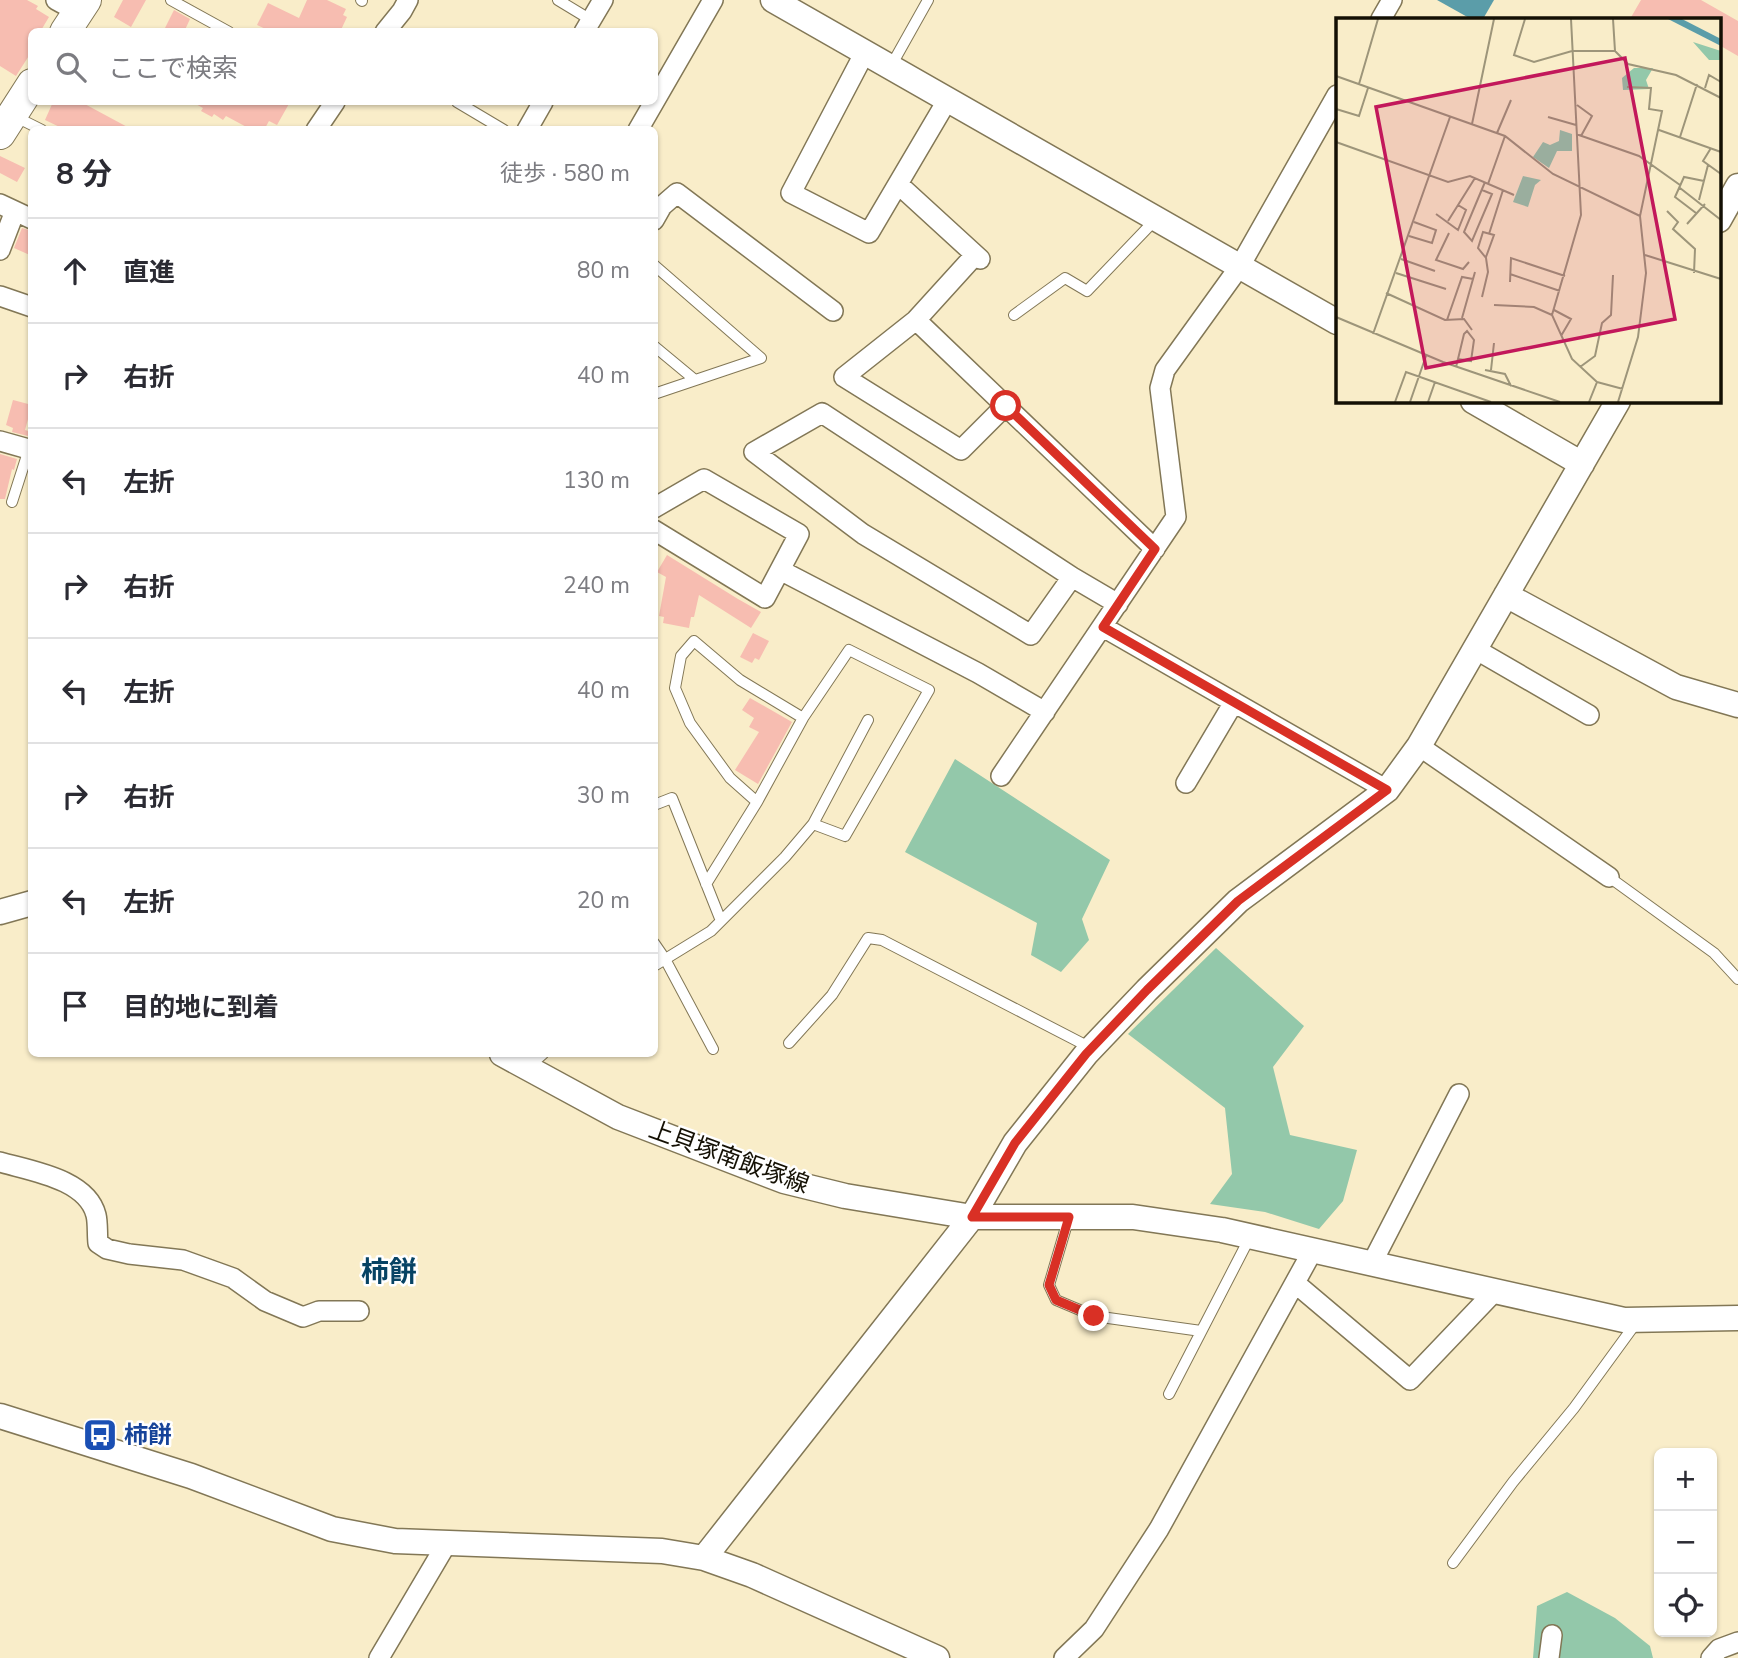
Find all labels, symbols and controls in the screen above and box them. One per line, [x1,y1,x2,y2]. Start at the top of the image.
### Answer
inset map [1336,18,1720,402]
search box [28,28,658,105]
icon: search [52,48,90,86]
text: ここで検索 [108,51,238,86]
text: 8 分 [56,154,112,195]
text: 徒歩 · 580 m [500,158,630,189]
icon: ahead [56,252,94,290]
text: 直進 [123,255,175,290]
text: 80 m [577,255,630,286]
icon: right [56,357,94,395]
text: 右折 [123,360,175,395]
text: 40 m [577,360,630,391]
route start [990,390,1021,421]
icon: left [56,462,94,500]
text: 左折 [123,465,175,500]
text: 130 m [563,465,630,496]
icon: right [56,567,94,605]
text: 右折 [123,570,175,605]
text: 240 m [563,570,630,601]
icon: left [56,672,94,710]
text: 左折 [123,675,175,710]
text: 40 m [577,675,630,706]
icon: right [56,777,94,815]
text: 右折 [123,780,175,815]
text: 30 m [577,780,630,811]
icon: left [56,882,94,920]
text: 左折 [123,885,175,920]
text: 20 m [577,885,630,916]
icon: arrive [56,987,94,1025]
text: 目的地に到着 [123,990,279,1025]
street label: 上貝塚南飯塚線 [645,1113,813,1201]
district label: 柿餅 [361,1253,417,1291]
route end [1078,1300,1109,1331]
bus stop icon: 柿餅 [81,1416,119,1454]
place label: 柿餅 [124,1419,172,1451]
map controls [1654,1448,1717,1637]
button: + [1654,1448,1717,1511]
button: − [1654,1511,1717,1574]
button: locate [1654,1574,1717,1637]

